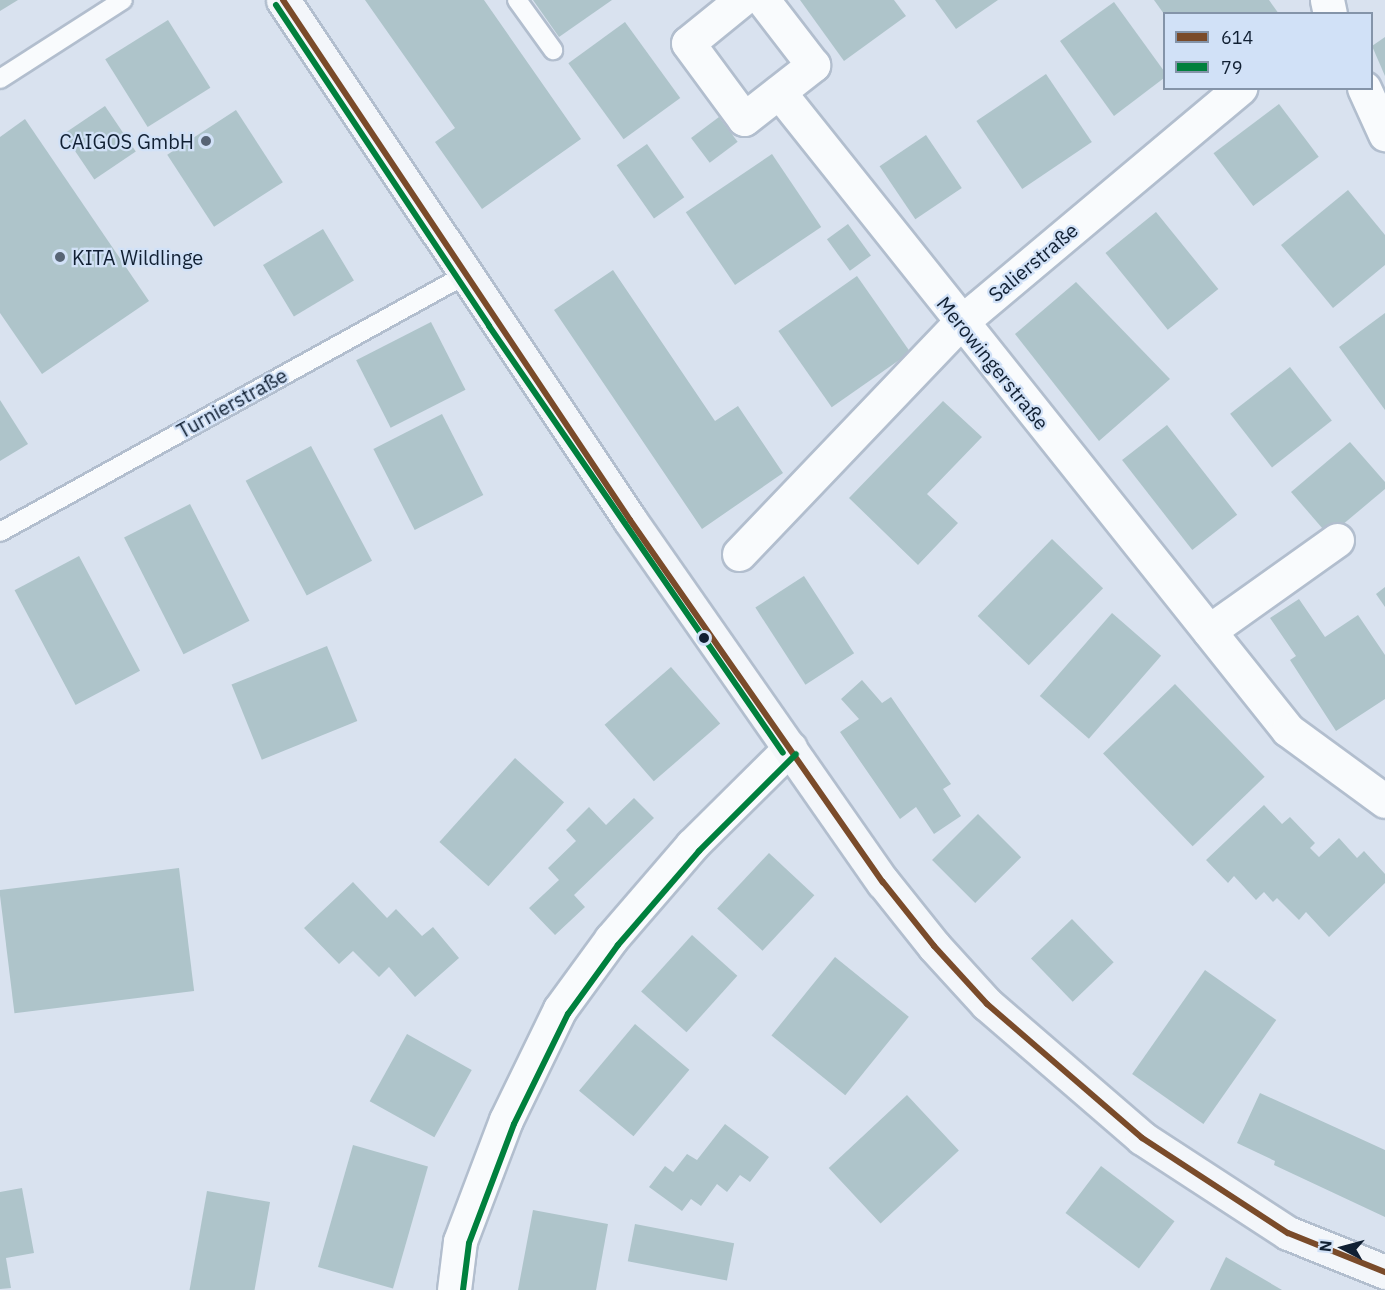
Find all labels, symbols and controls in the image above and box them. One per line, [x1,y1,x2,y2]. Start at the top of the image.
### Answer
legend [1163,12,1373,90]
text: 614 [1221,26,1253,49]
text: 79 [1221,56,1243,79]
place label: CAIGOS GmbH [59,129,194,153]
marker: CAIGOS GmbH [199,134,213,148]
street label: Salierstraße [983,218,1083,306]
place label: KITA Wildlinge [72,245,203,269]
marker: KITA Wildlinge [53,250,67,264]
street label: Merowingerstraße [932,292,1054,434]
street label: Turnierstraße [173,363,291,443]
unlabelled marker [698,632,710,644]
north arrow [1313,1218,1373,1278]
text: N [1315,1239,1336,1253]

